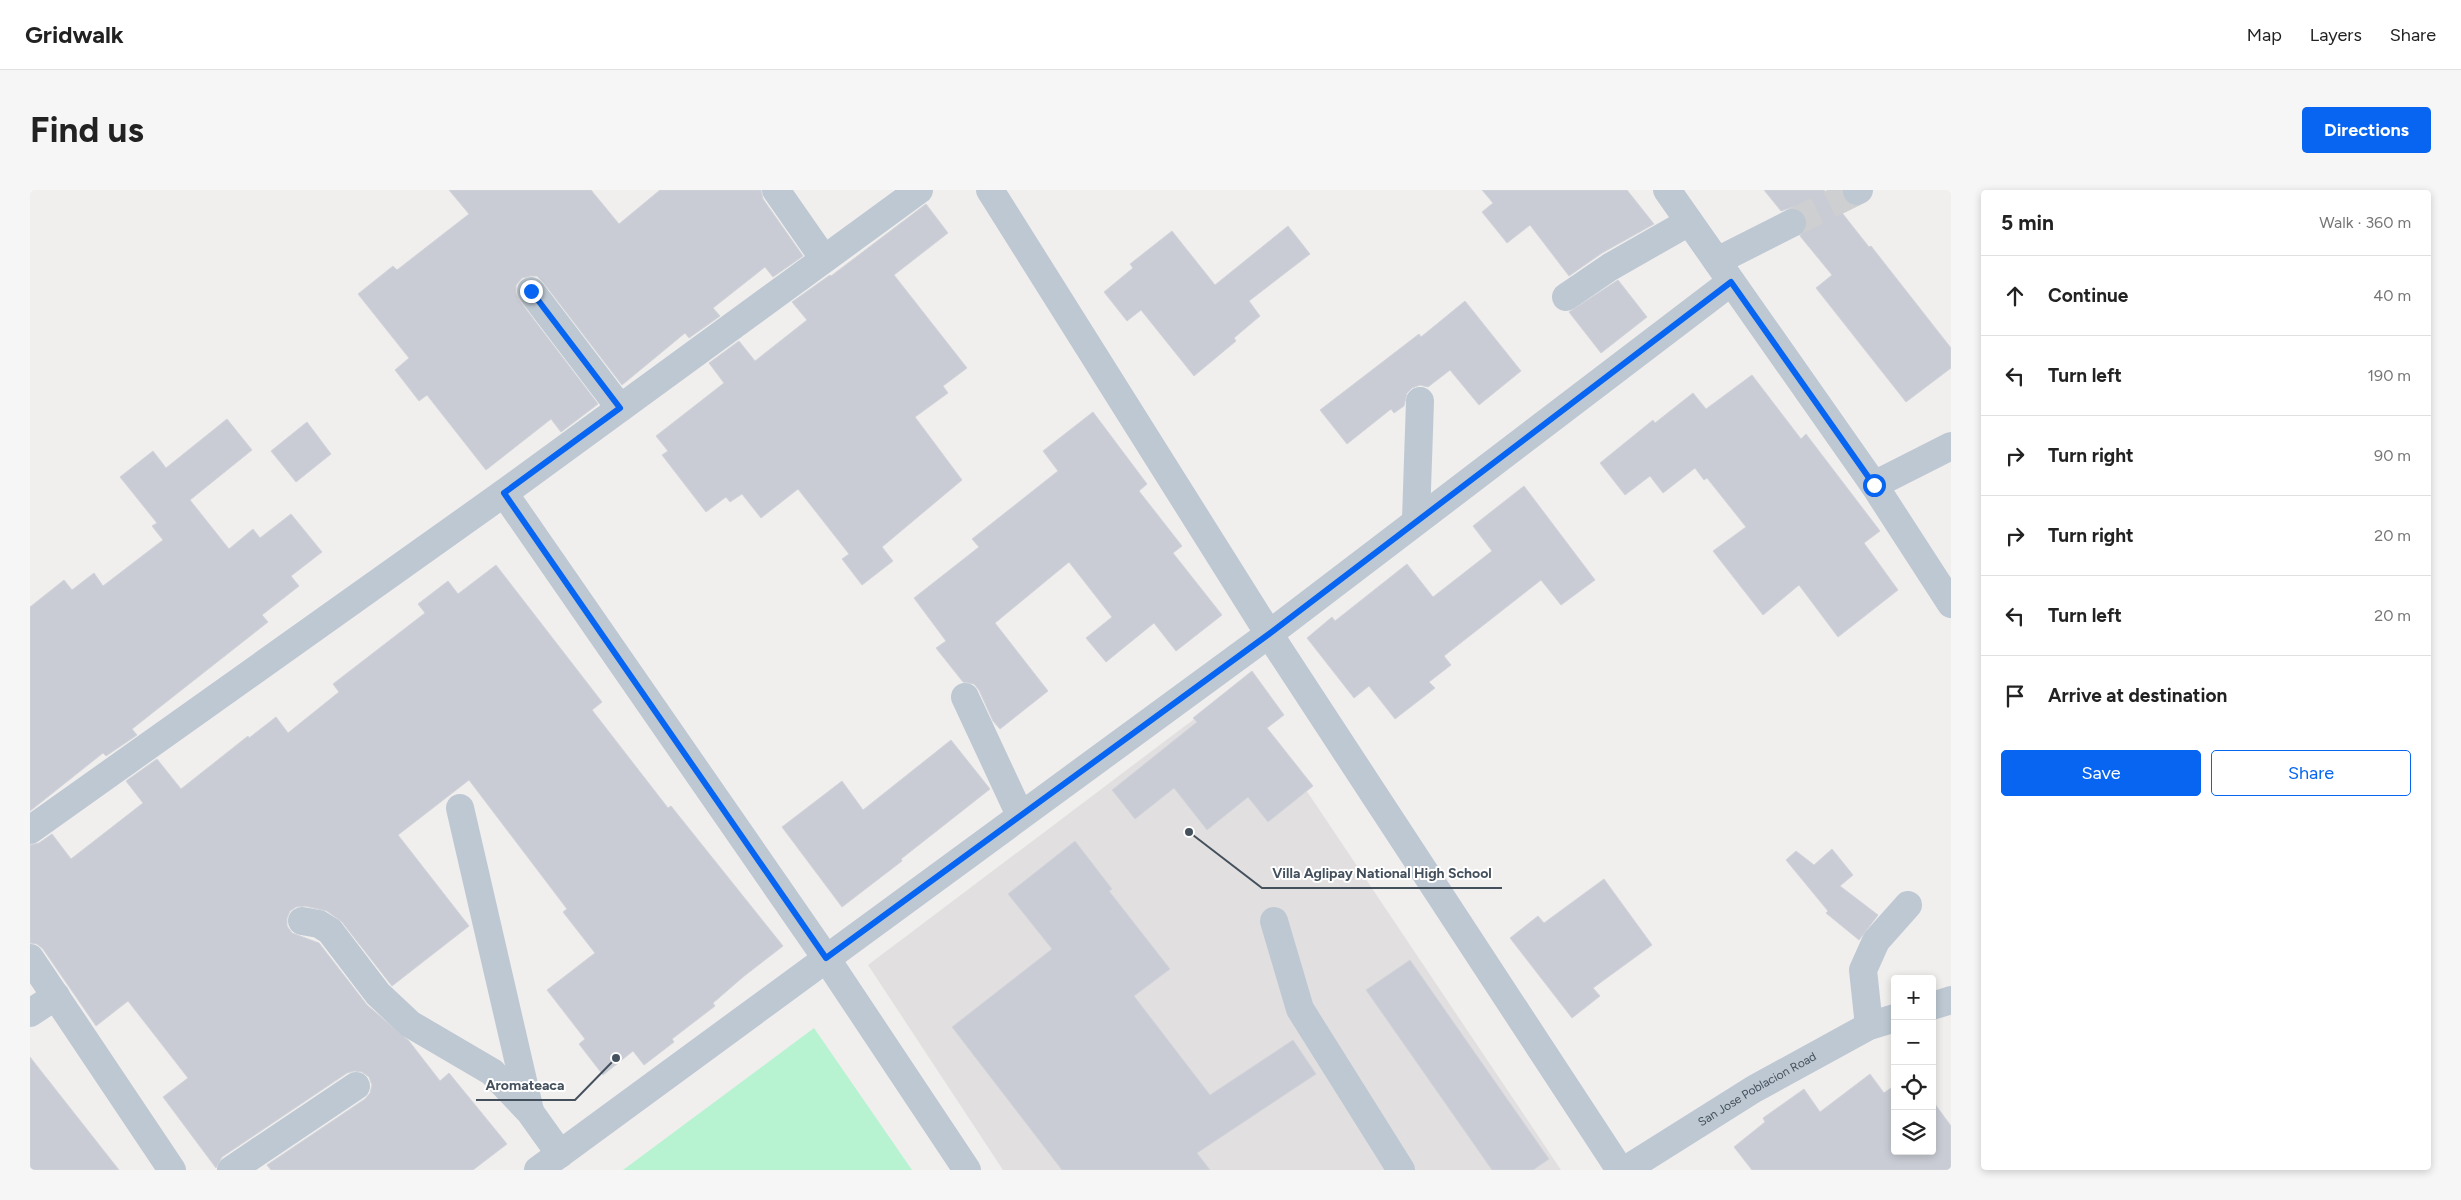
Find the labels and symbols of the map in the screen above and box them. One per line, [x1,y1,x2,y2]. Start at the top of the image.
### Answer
route end [520,280,543,303]
route start [1863,474,1886,497]
callout: Villa Aglipay National High School [1262,859,1502,888]
text: Villa Aglipay National High School [1272,865,1492,882]
street label: San Jose Poblacion Road [1696,1049,1819,1129]
callout: Aromateaca [476,1071,575,1100]
text: Aromateaca [486,1077,564,1094]

